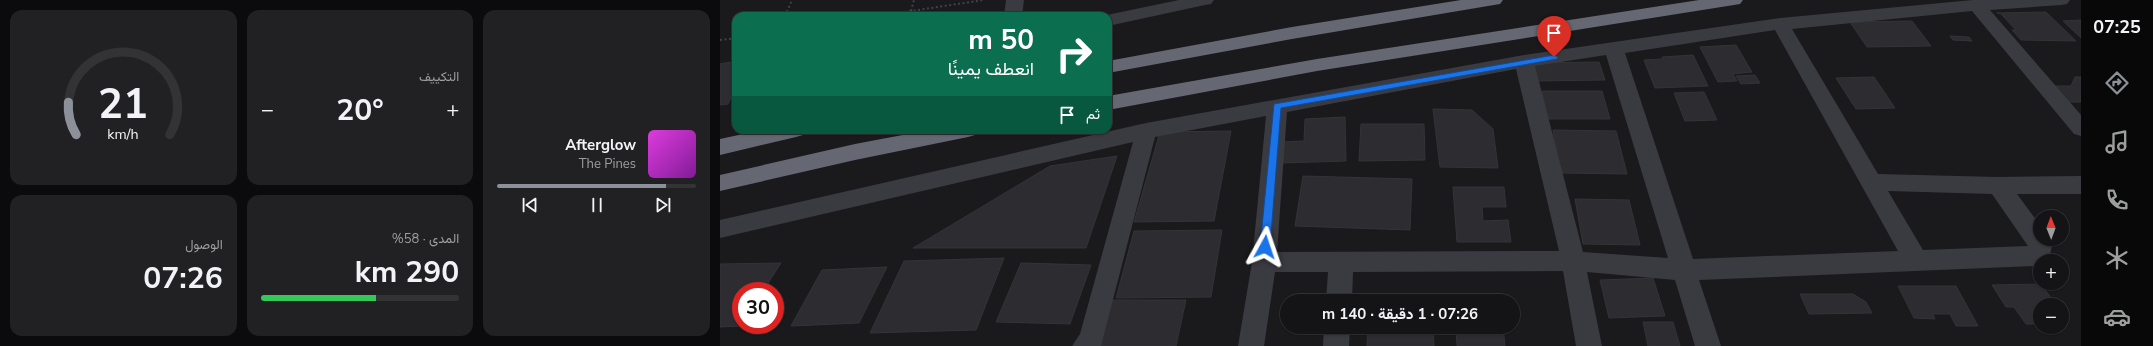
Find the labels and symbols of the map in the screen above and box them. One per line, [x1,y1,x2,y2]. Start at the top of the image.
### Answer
pin [1537,16,1571,57]
north arrow [2033,210,2069,246]
position arrow [1244,226,1286,268]
speed limit sign: 30 [732,282,784,334]

